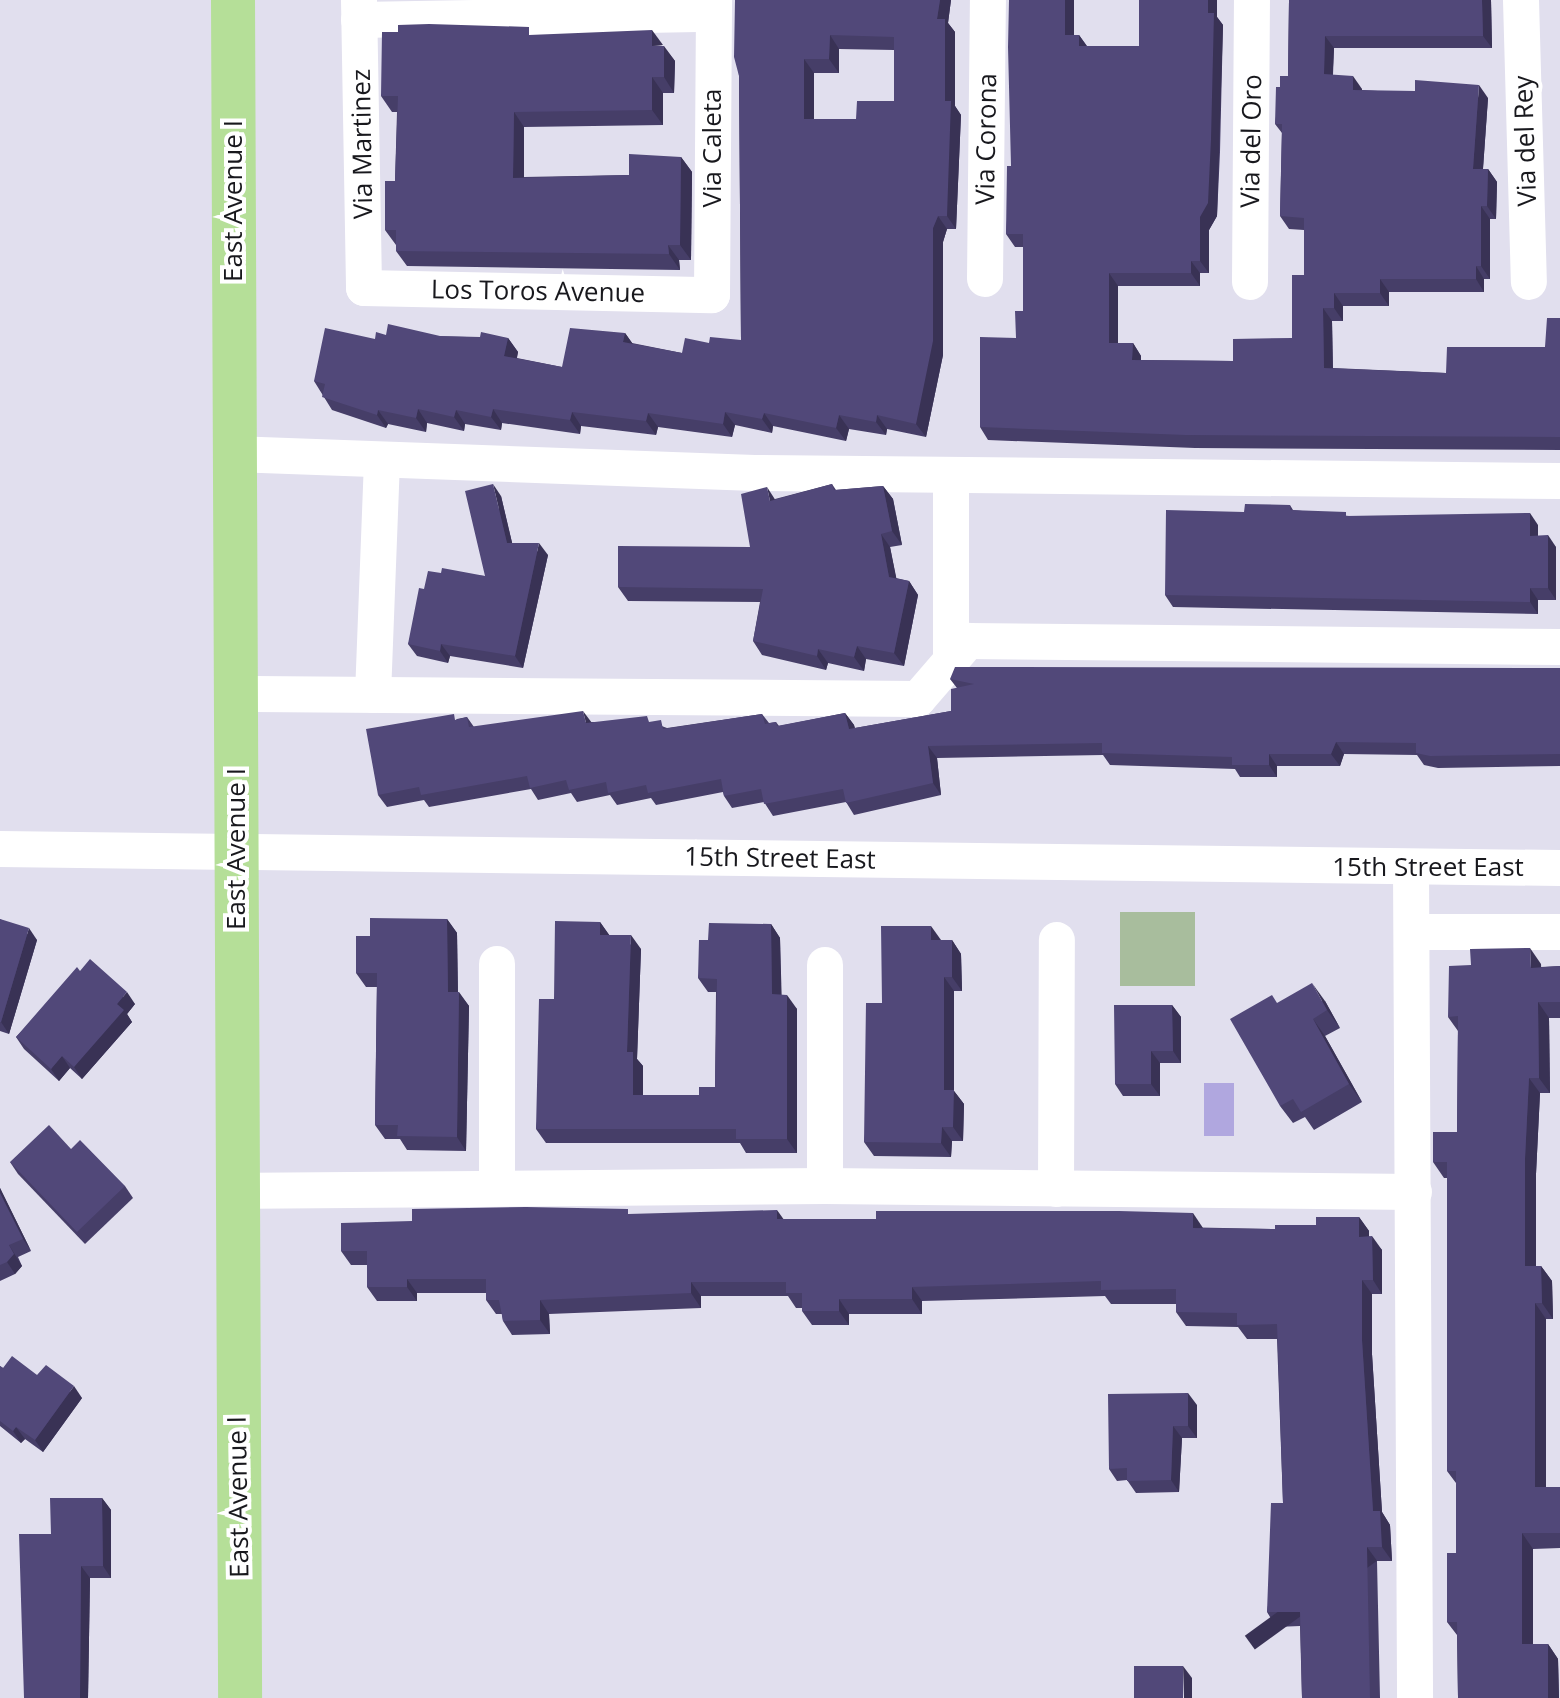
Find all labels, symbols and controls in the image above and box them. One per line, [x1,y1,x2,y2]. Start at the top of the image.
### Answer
street label: Via Martinez [345,69,379,219]
street label: Via Corona [969,73,1003,205]
street label: Via del Oro [1234,74,1268,208]
street label: Via del Rey [1507,75,1543,207]
street label: Via Caleta [696,89,728,207]
street label: East Avenue I [217,120,249,282]
street label: Los Toros Avenue [431,274,645,308]
street label: East Avenue I [220,768,252,930]
street label: 15th Street East [684,841,876,875]
street label: 15th Street East [1332,851,1524,883]
street label: East Avenue I [221,1416,255,1578]

